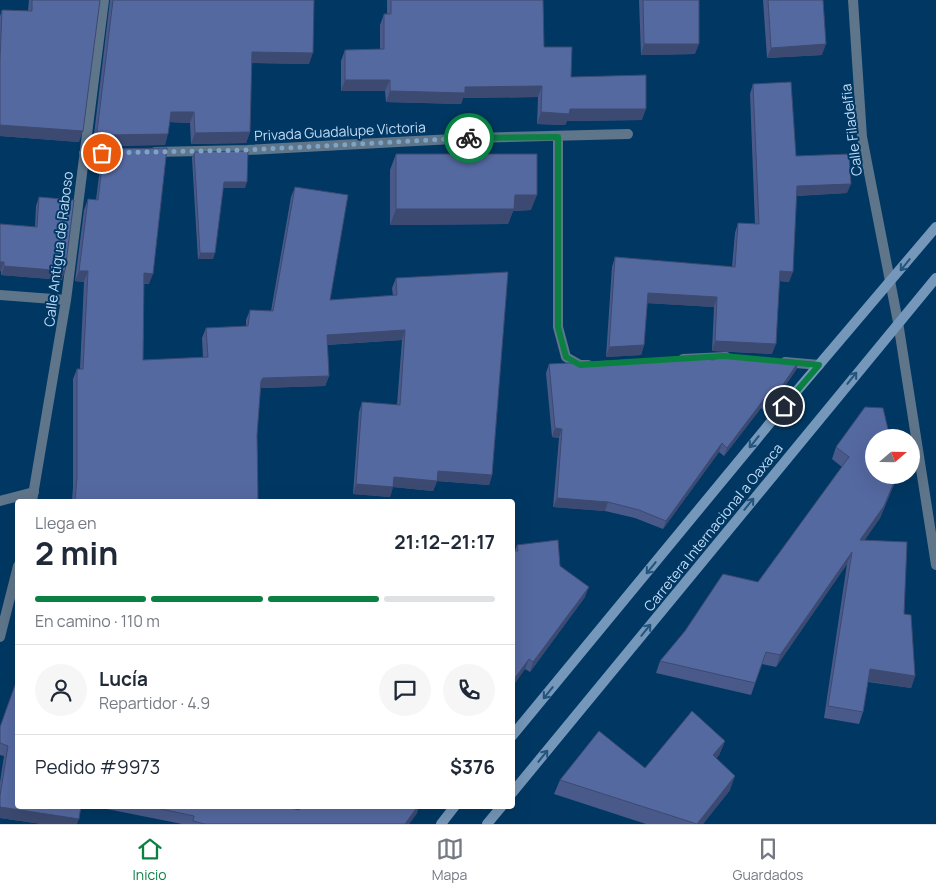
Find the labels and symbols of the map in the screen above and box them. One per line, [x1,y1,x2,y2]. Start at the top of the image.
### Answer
street label: Calle Filadelfia [836,83,866,177]
courier [444,113,494,163]
street label: Privada Guadalupe Victoria [254,117,426,145]
pin [81,132,123,174]
street label: Calle Antigua de Raboso [39,170,77,328]
one-way arrow [900,258,911,271]
one-way arrow [847,372,858,385]
pin [763,385,805,427]
north arrow [865,429,920,484]
one-way arrow [749,435,760,448]
street label: Carretera Internacional a Oaxaca [639,439,787,615]
one-way arrow [744,498,755,511]
one-way arrow [646,561,657,574]
one-way arrow [641,624,652,637]
one-way arrow [543,686,554,699]
one-way arrow [538,749,549,762]

